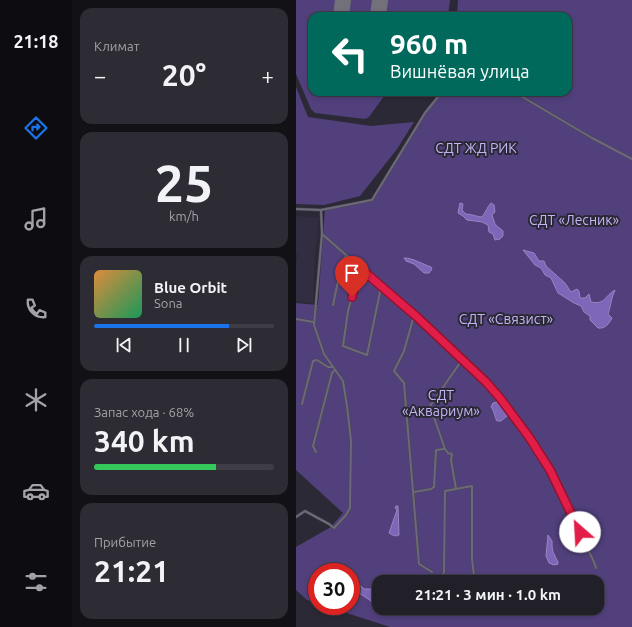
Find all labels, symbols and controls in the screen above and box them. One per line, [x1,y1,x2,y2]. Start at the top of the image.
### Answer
icon: left [324,28,376,80]
text: 960 m [390,28,468,59]
text: 21:18 [13,31,59,51]
text: Климат [94,39,139,53]
text: 20° [162,58,206,92]
text: Вишнёвая улица [390,61,529,81]
text: − [94,63,106,88]
text: + [262,63,274,88]
icon: directions [22,114,50,142]
park label: СДТ ЖД РИК [435,140,517,156]
text: 25 [155,154,213,212]
icon: music [22,205,50,233]
text: km/h [169,209,199,223]
park label: СДТ «Лесник» [529,212,620,228]
pin [335,256,369,297]
icon: arrive [341,262,363,284]
text: Blue Orbit [154,279,227,296]
icon: phone [22,295,50,323]
text: Sona [154,296,183,310]
park label: СДТ «Связист» [459,311,554,327]
icon: previous [113,334,135,356]
icon: pause [173,334,195,356]
icon: next [233,334,255,356]
icon: climate [22,386,50,414]
park label: СДТ «Аквариум» [402,387,480,419]
text: Запас хода · 68% [94,405,194,419]
text: 340 km [94,424,195,458]
icon: car [22,477,50,505]
position arrow [559,511,601,553]
text: Прибытие [94,535,156,549]
text: 21:21 [94,554,169,588]
speed limit sign: 30 [308,563,360,615]
icon: filters [22,568,50,596]
text: 21:21 · 3 мин · 1.0 km [415,586,561,603]

